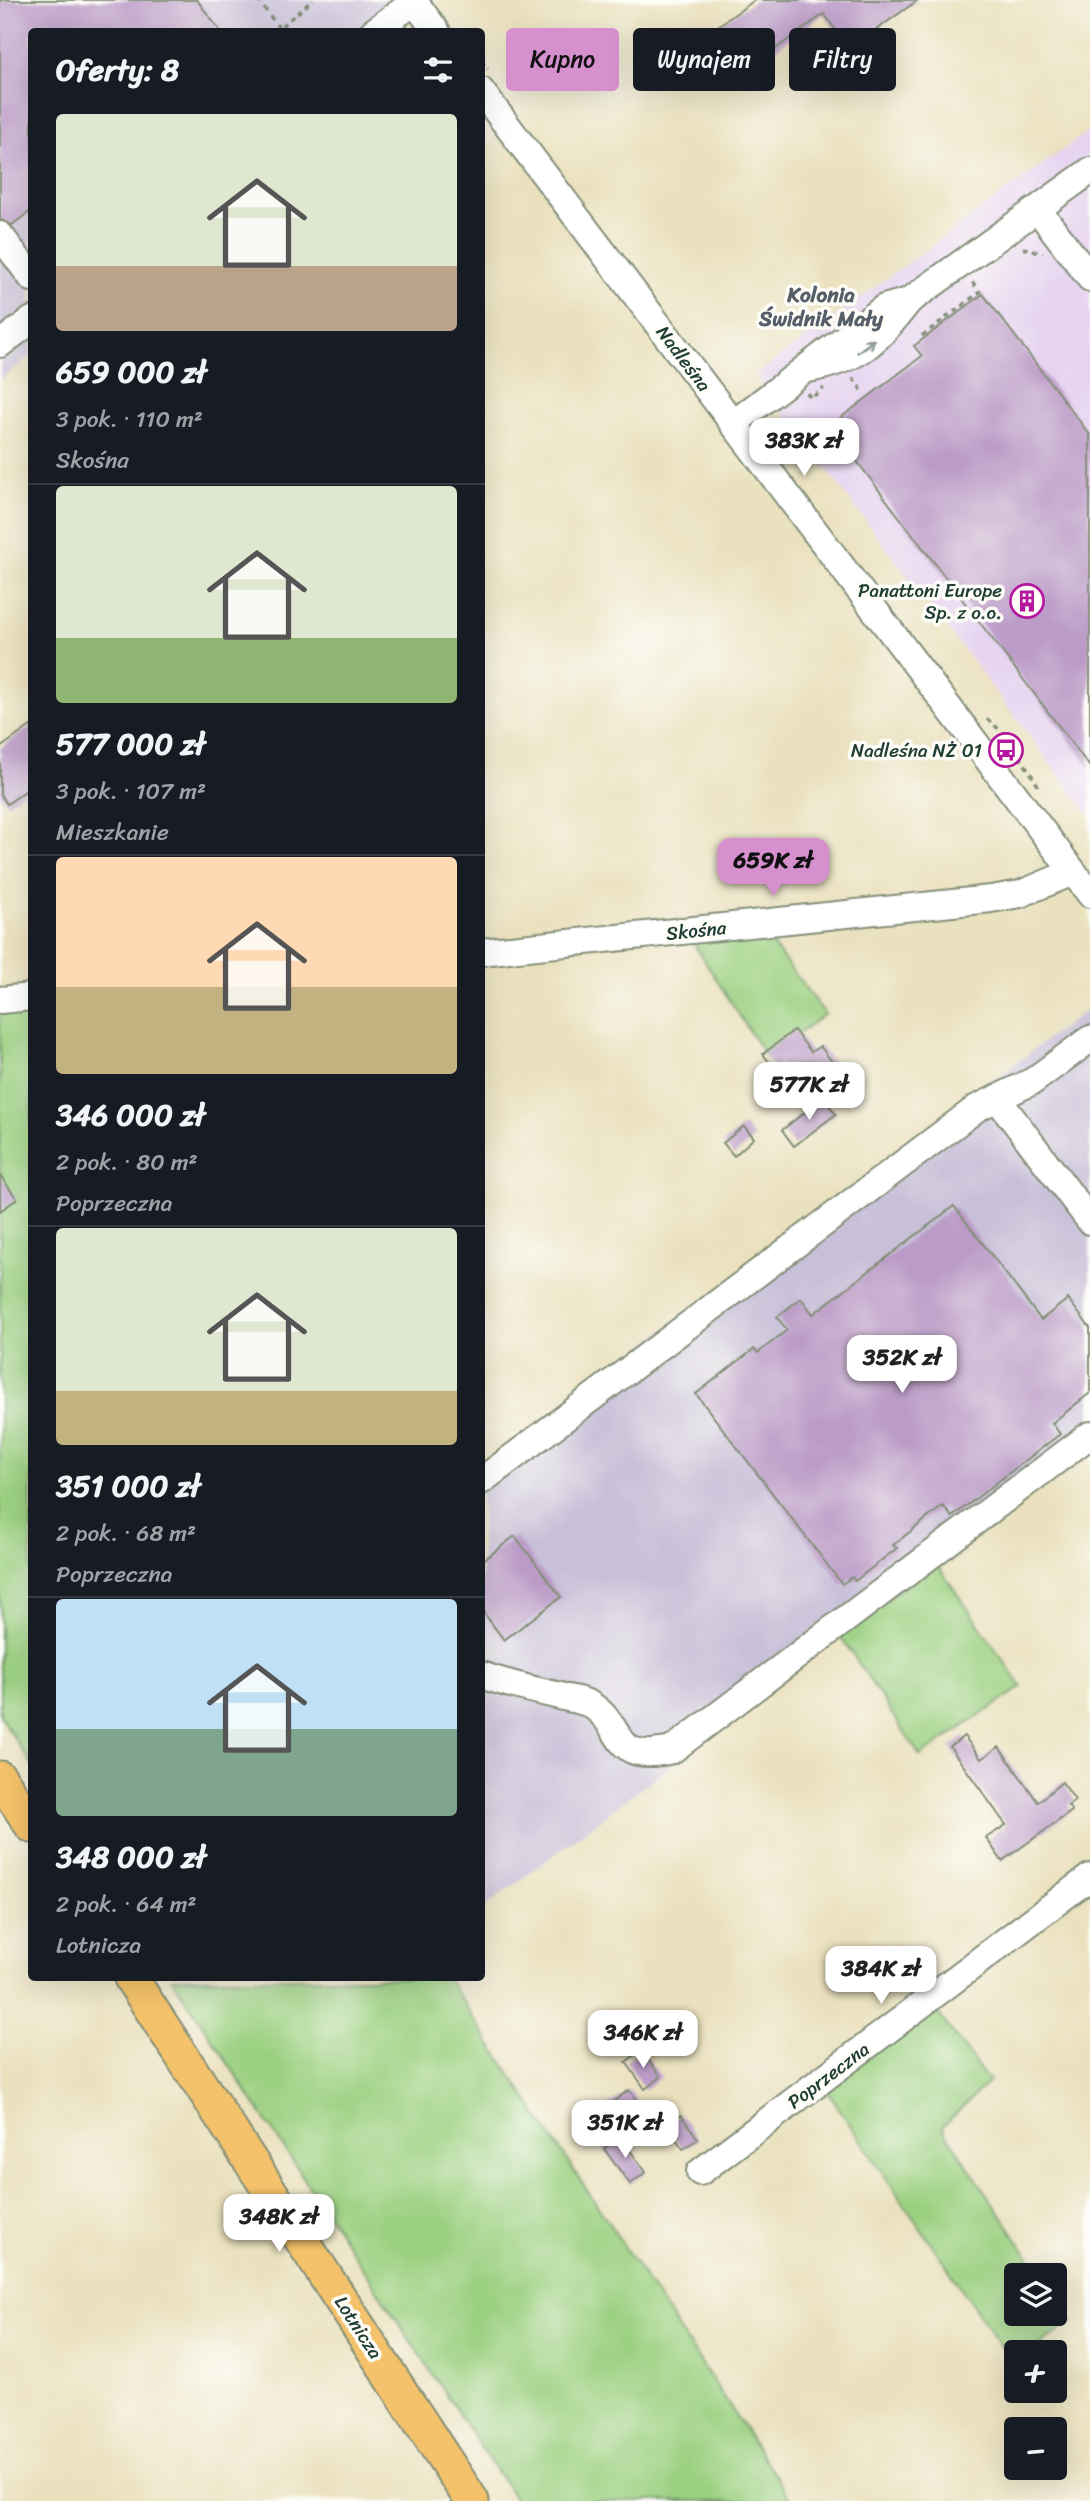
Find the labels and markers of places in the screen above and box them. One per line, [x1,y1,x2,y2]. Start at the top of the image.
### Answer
pin: 383K zł [739,419,869,478]
place label: Panattoni Europe Sp. z o.o. [858,574,1002,629]
building icon: Panattoni Europe Sp. z o.o. [1008,582,1046,620]
bus stop icon: Nadleśna NŻ 01 [987,731,1025,769]
place label: Nadleśna NŻ 01 [851,734,982,767]
pin: 659K zł [708,838,838,898]
pin: 577K zł [744,1062,874,1122]
pin: 352K zł [837,1336,967,1395]
pin: 384K zł [816,1946,946,2006]
pin: 346K zł [578,2010,708,2070]
pin: 351K zł [560,2100,690,2160]
pin: 348K zł [214,2194,344,2254]

